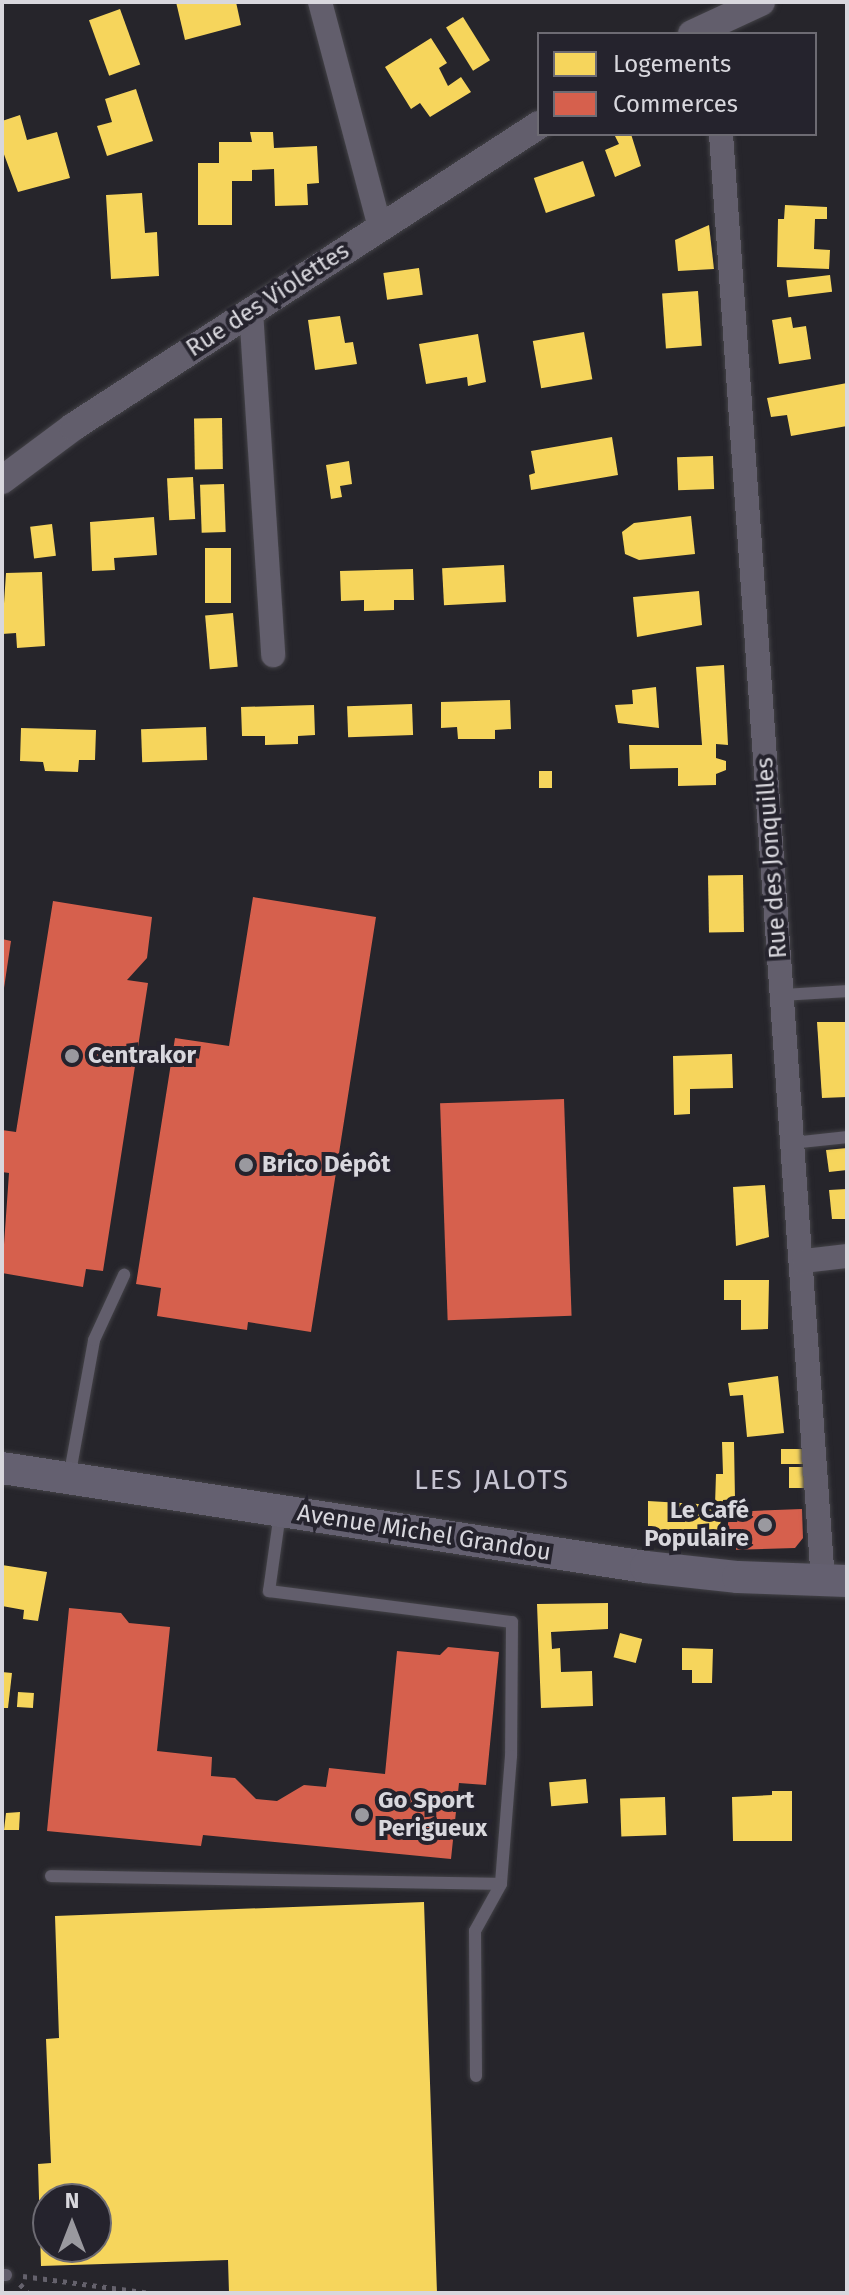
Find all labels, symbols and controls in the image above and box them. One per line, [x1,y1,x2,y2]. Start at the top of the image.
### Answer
legend [537,32,817,136]
text: Logements [613,50,731,78]
text: Commerces [613,90,738,118]
street label: Rue des Violettes [181,237,355,363]
street label: Rue des Jonquilles [751,756,793,960]
place label: Centrakor [88,1042,196,1070]
marker: Centrakor [63,1047,81,1065]
place label: Brico Dépôt [262,1151,390,1179]
marker: Brico Dépôt [237,1156,255,1174]
district label: LES JALOTS [414,1463,570,1497]
place label: Le Café Populaire [644,1497,749,1553]
street label: Avenue Michel Grandou [295,1499,553,1567]
marker: Le Café Populaire [756,1516,774,1534]
place label: Go Sport Perigueux [378,1787,487,1843]
marker: Go Sport Perigueux [353,1806,371,1824]
north arrow [32,2183,112,2263]
text: N [65,2187,79,2214]

